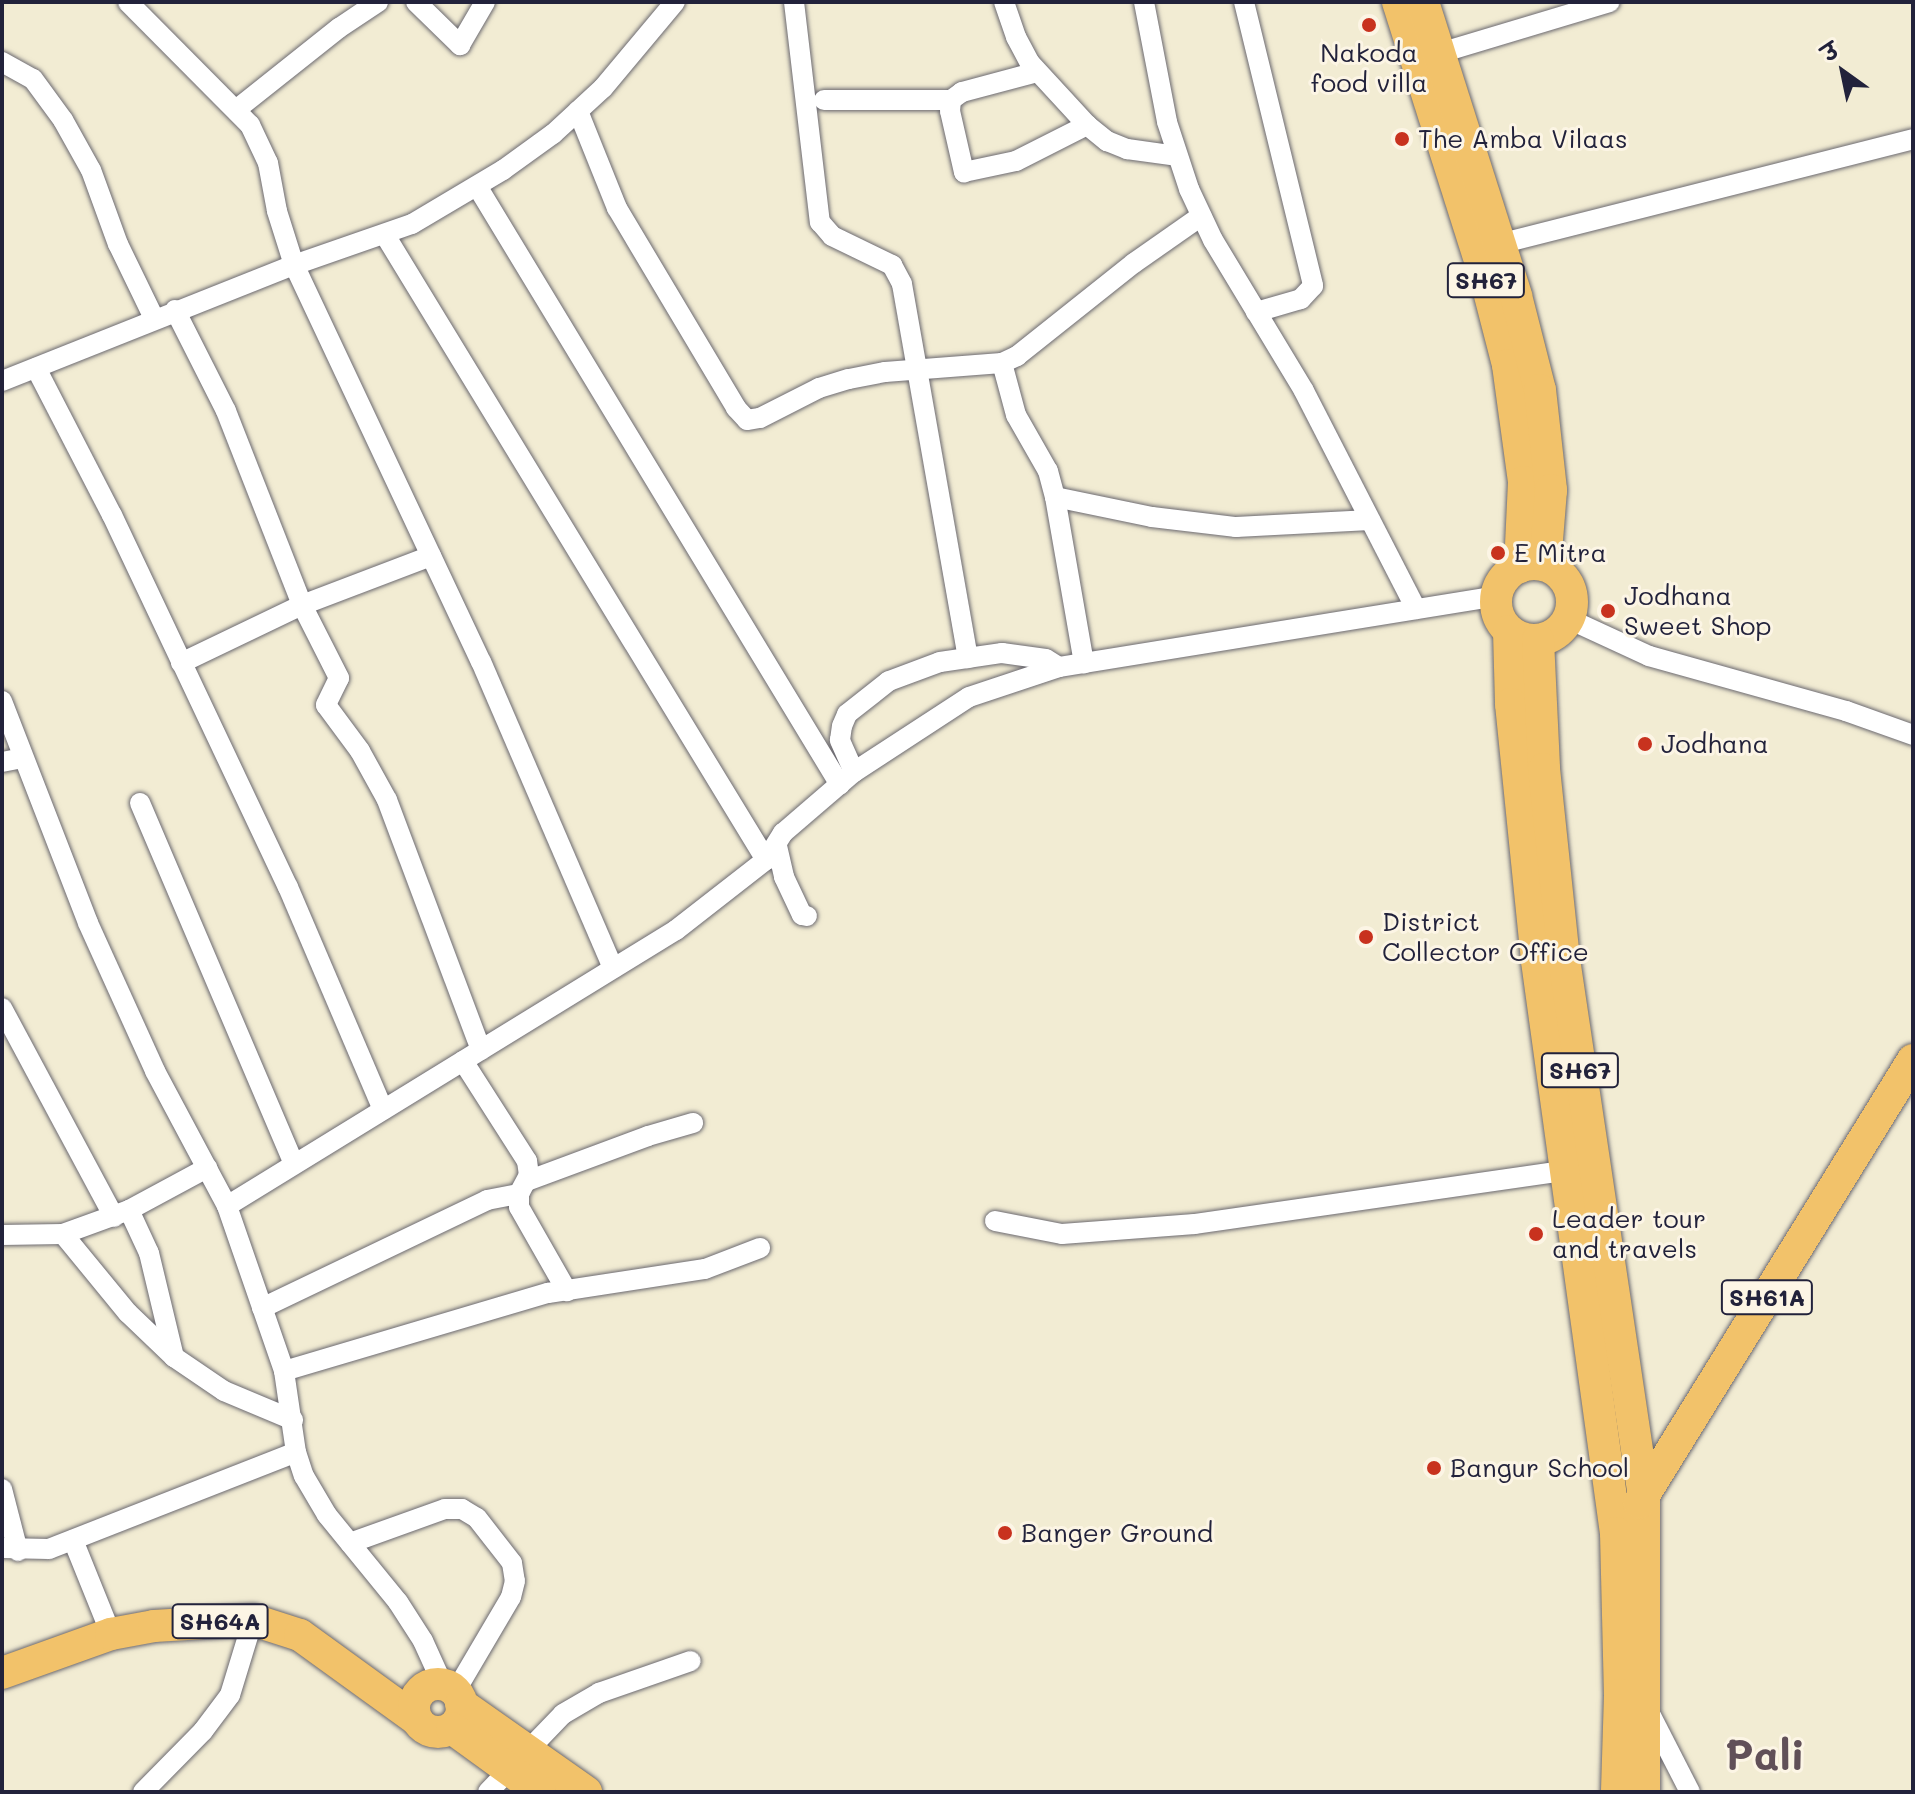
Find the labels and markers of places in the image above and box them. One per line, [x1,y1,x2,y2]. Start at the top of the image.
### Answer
marker: Nakoda food villa [1360,16,1378,34]
place label: Nakoda food villa [1311,37,1427,98]
place label: The Amba Vilaas [1418,123,1628,155]
marker: The Amba Vilaas [1393,130,1411,148]
place label: E Mitra [1514,537,1607,569]
marker: E Mitra [1489,544,1507,562]
place label: Jodhana Sweet Shop [1624,580,1772,642]
marker: Jodhana Sweet Shop [1599,602,1617,620]
place label: Jodhana [1661,728,1769,760]
marker: Jodhana [1636,735,1654,753]
place label: District Collector Office [1382,906,1589,968]
marker: District Collector Office [1357,928,1375,946]
place label: Leader tour and travels [1552,1203,1706,1264]
marker: Leader tour and travels [1527,1225,1545,1243]
place label: Bangur School [1450,1452,1629,1484]
marker: Bangur School [1425,1459,1443,1477]
place label: Banger Ground [1021,1517,1213,1549]
marker: Banger Ground [996,1524,1014,1542]

